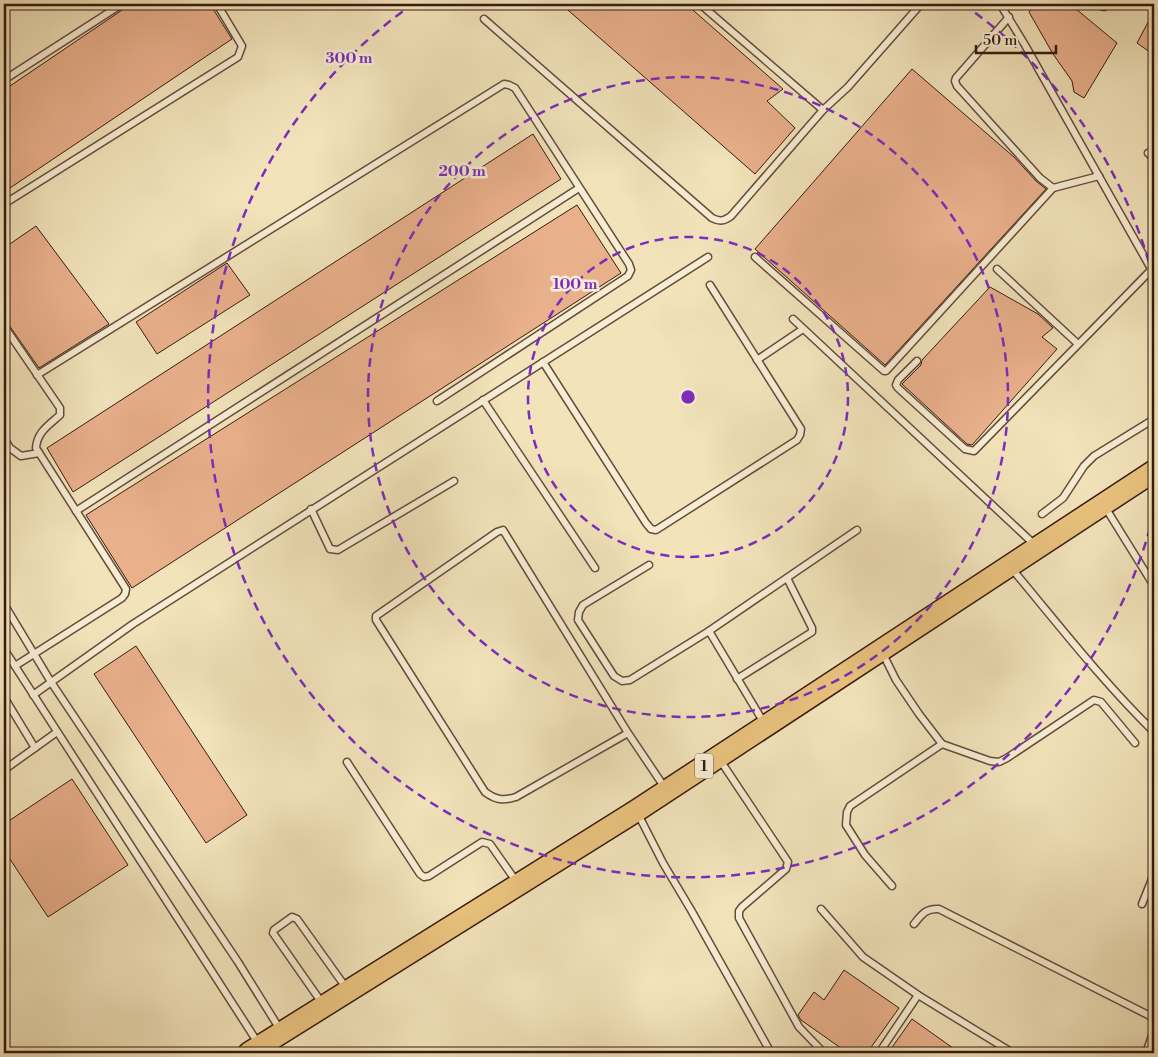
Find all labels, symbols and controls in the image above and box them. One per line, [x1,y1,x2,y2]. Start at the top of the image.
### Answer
scale bar [976,22,1056,54]
text: 50 m [983,31,1017,50]
text: 300 m [326,49,373,68]
text: 200 m [438,162,486,181]
text: 100 m [553,275,598,294]
centre of rings [679,388,697,406]
road number: 1 [695,754,713,778]

